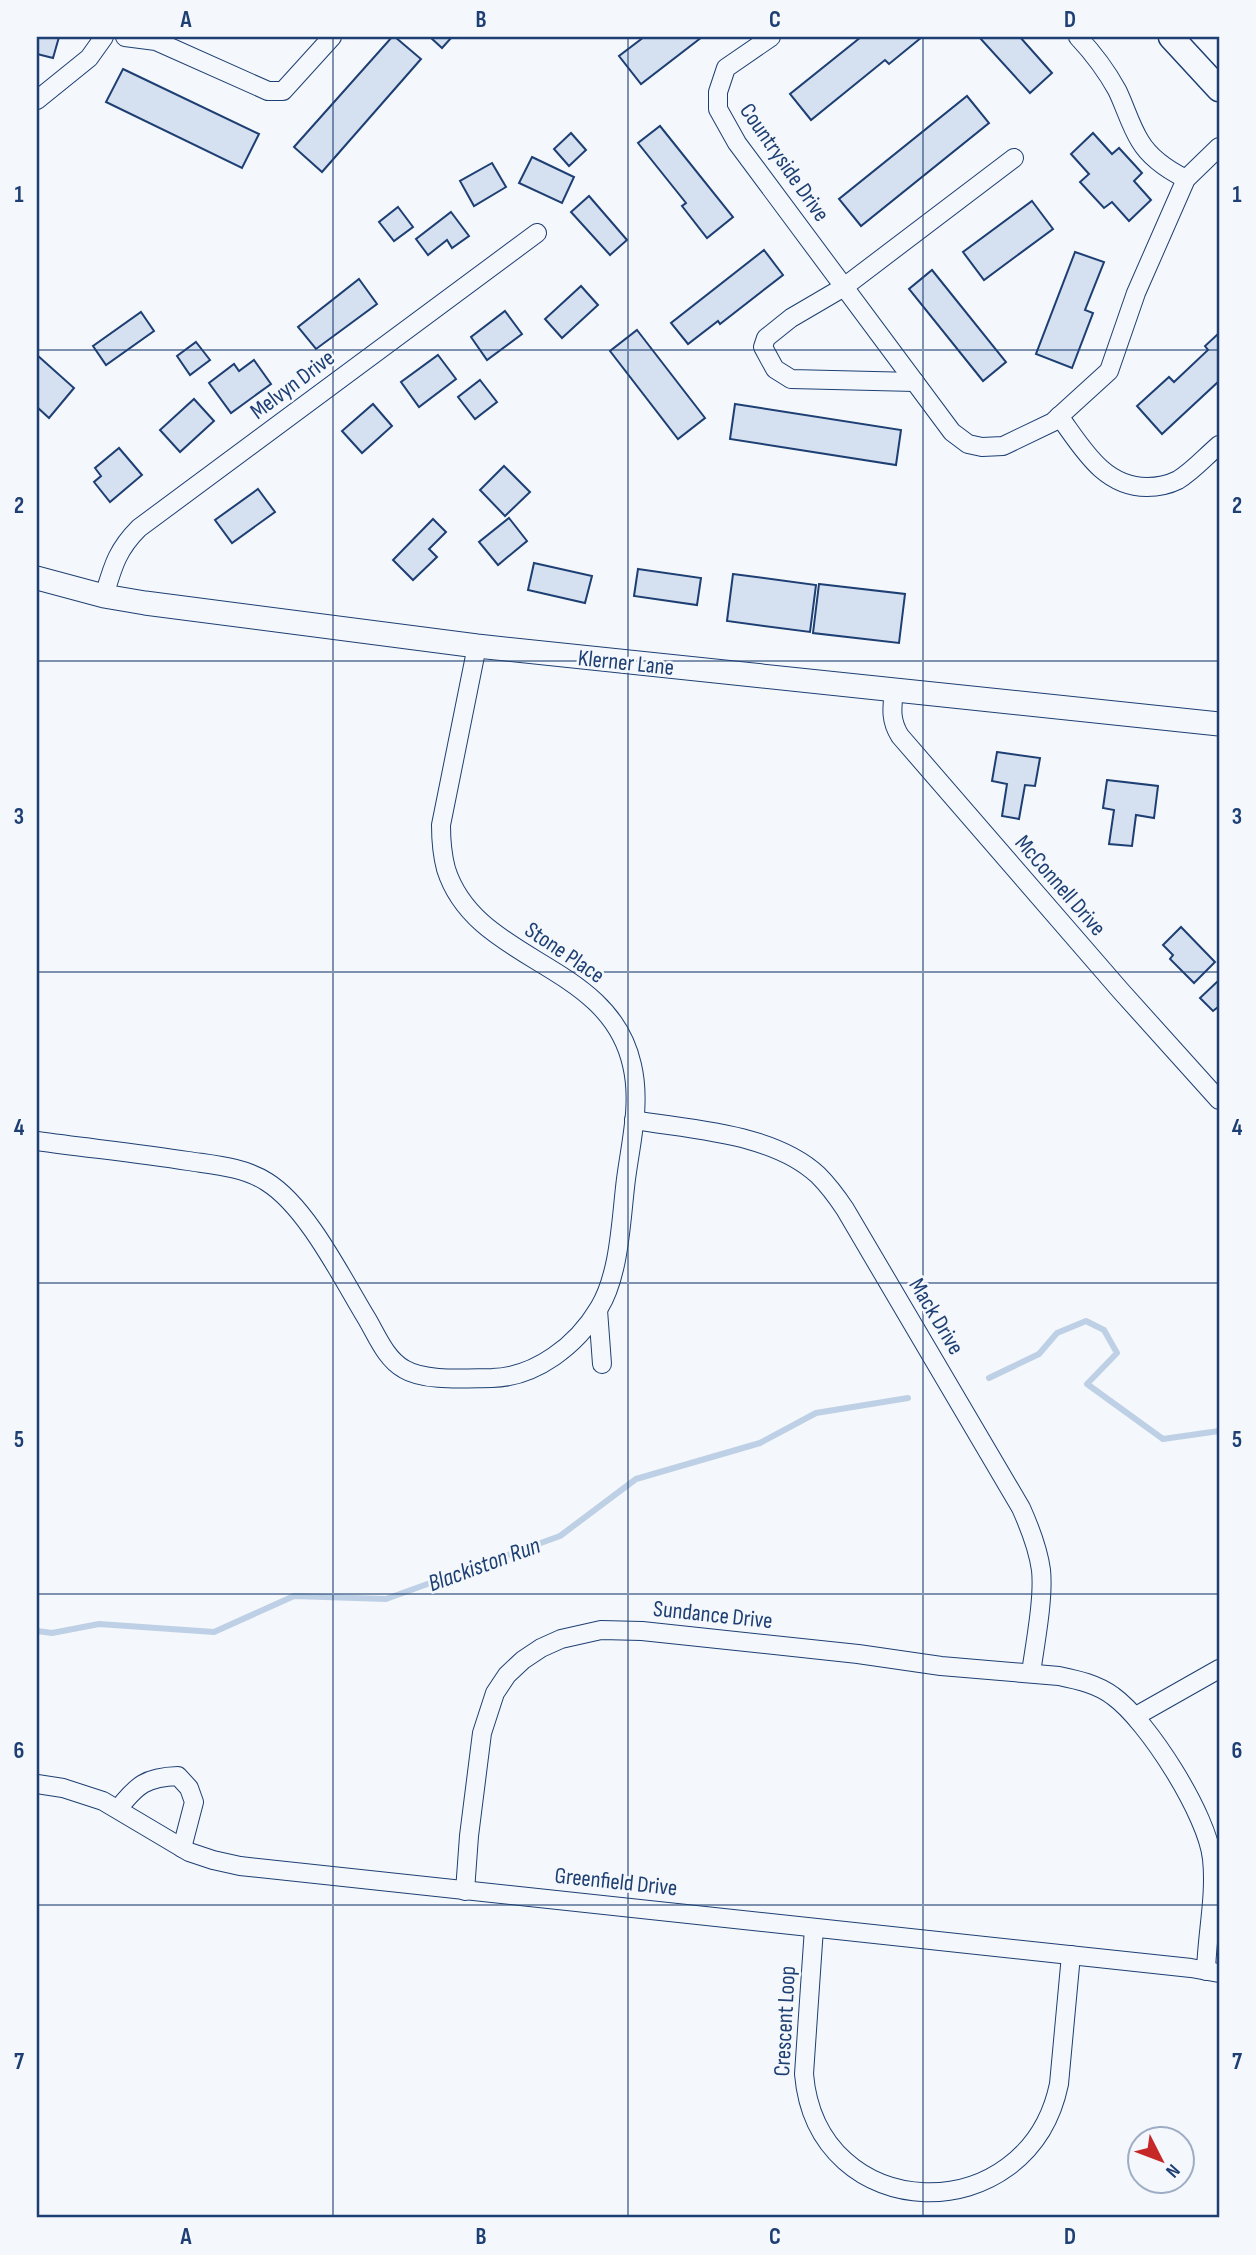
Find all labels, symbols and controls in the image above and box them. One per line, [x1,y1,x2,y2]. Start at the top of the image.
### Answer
text: A [180,6,193,34]
text: B [476,6,487,34]
text: C [769,6,781,34]
text: D [1064,6,1076,34]
street label: Countryside Drive [733,98,835,227]
text: 1 [14,181,24,209]
text: 1 [1232,181,1242,209]
street label: Melvyn Drive [245,344,340,426]
text: 2 [14,492,24,520]
text: 2 [1232,492,1242,520]
street label: Klerner Lane [576,644,675,682]
text: 3 [14,803,24,831]
text: 3 [1232,803,1242,831]
street label: McConnell Drive [1009,829,1112,942]
street label: Stone Place [519,916,610,990]
text: 4 [14,1114,25,1142]
text: 4 [1232,1114,1243,1142]
street label: Mack Drive [902,1273,970,1360]
text: 5 [14,1426,24,1454]
text: 5 [1232,1426,1242,1454]
water label: Blackiston Run [424,1531,544,1598]
street label: Sundance Drive [652,1595,774,1635]
text: 6 [14,1737,24,1765]
text: 6 [1232,1737,1242,1765]
street label: Greenfield Drive [553,1862,679,1902]
street label: Crescent Loop [768,1965,802,2077]
text: 7 [14,2048,24,2076]
text: 7 [1232,2048,1242,2076]
north arrow [1126,2126,1196,2196]
text: N [1161,2159,1184,2182]
text: A [180,2223,193,2251]
text: B [476,2223,487,2251]
text: C [769,2223,781,2251]
text: D [1064,2223,1076,2251]

